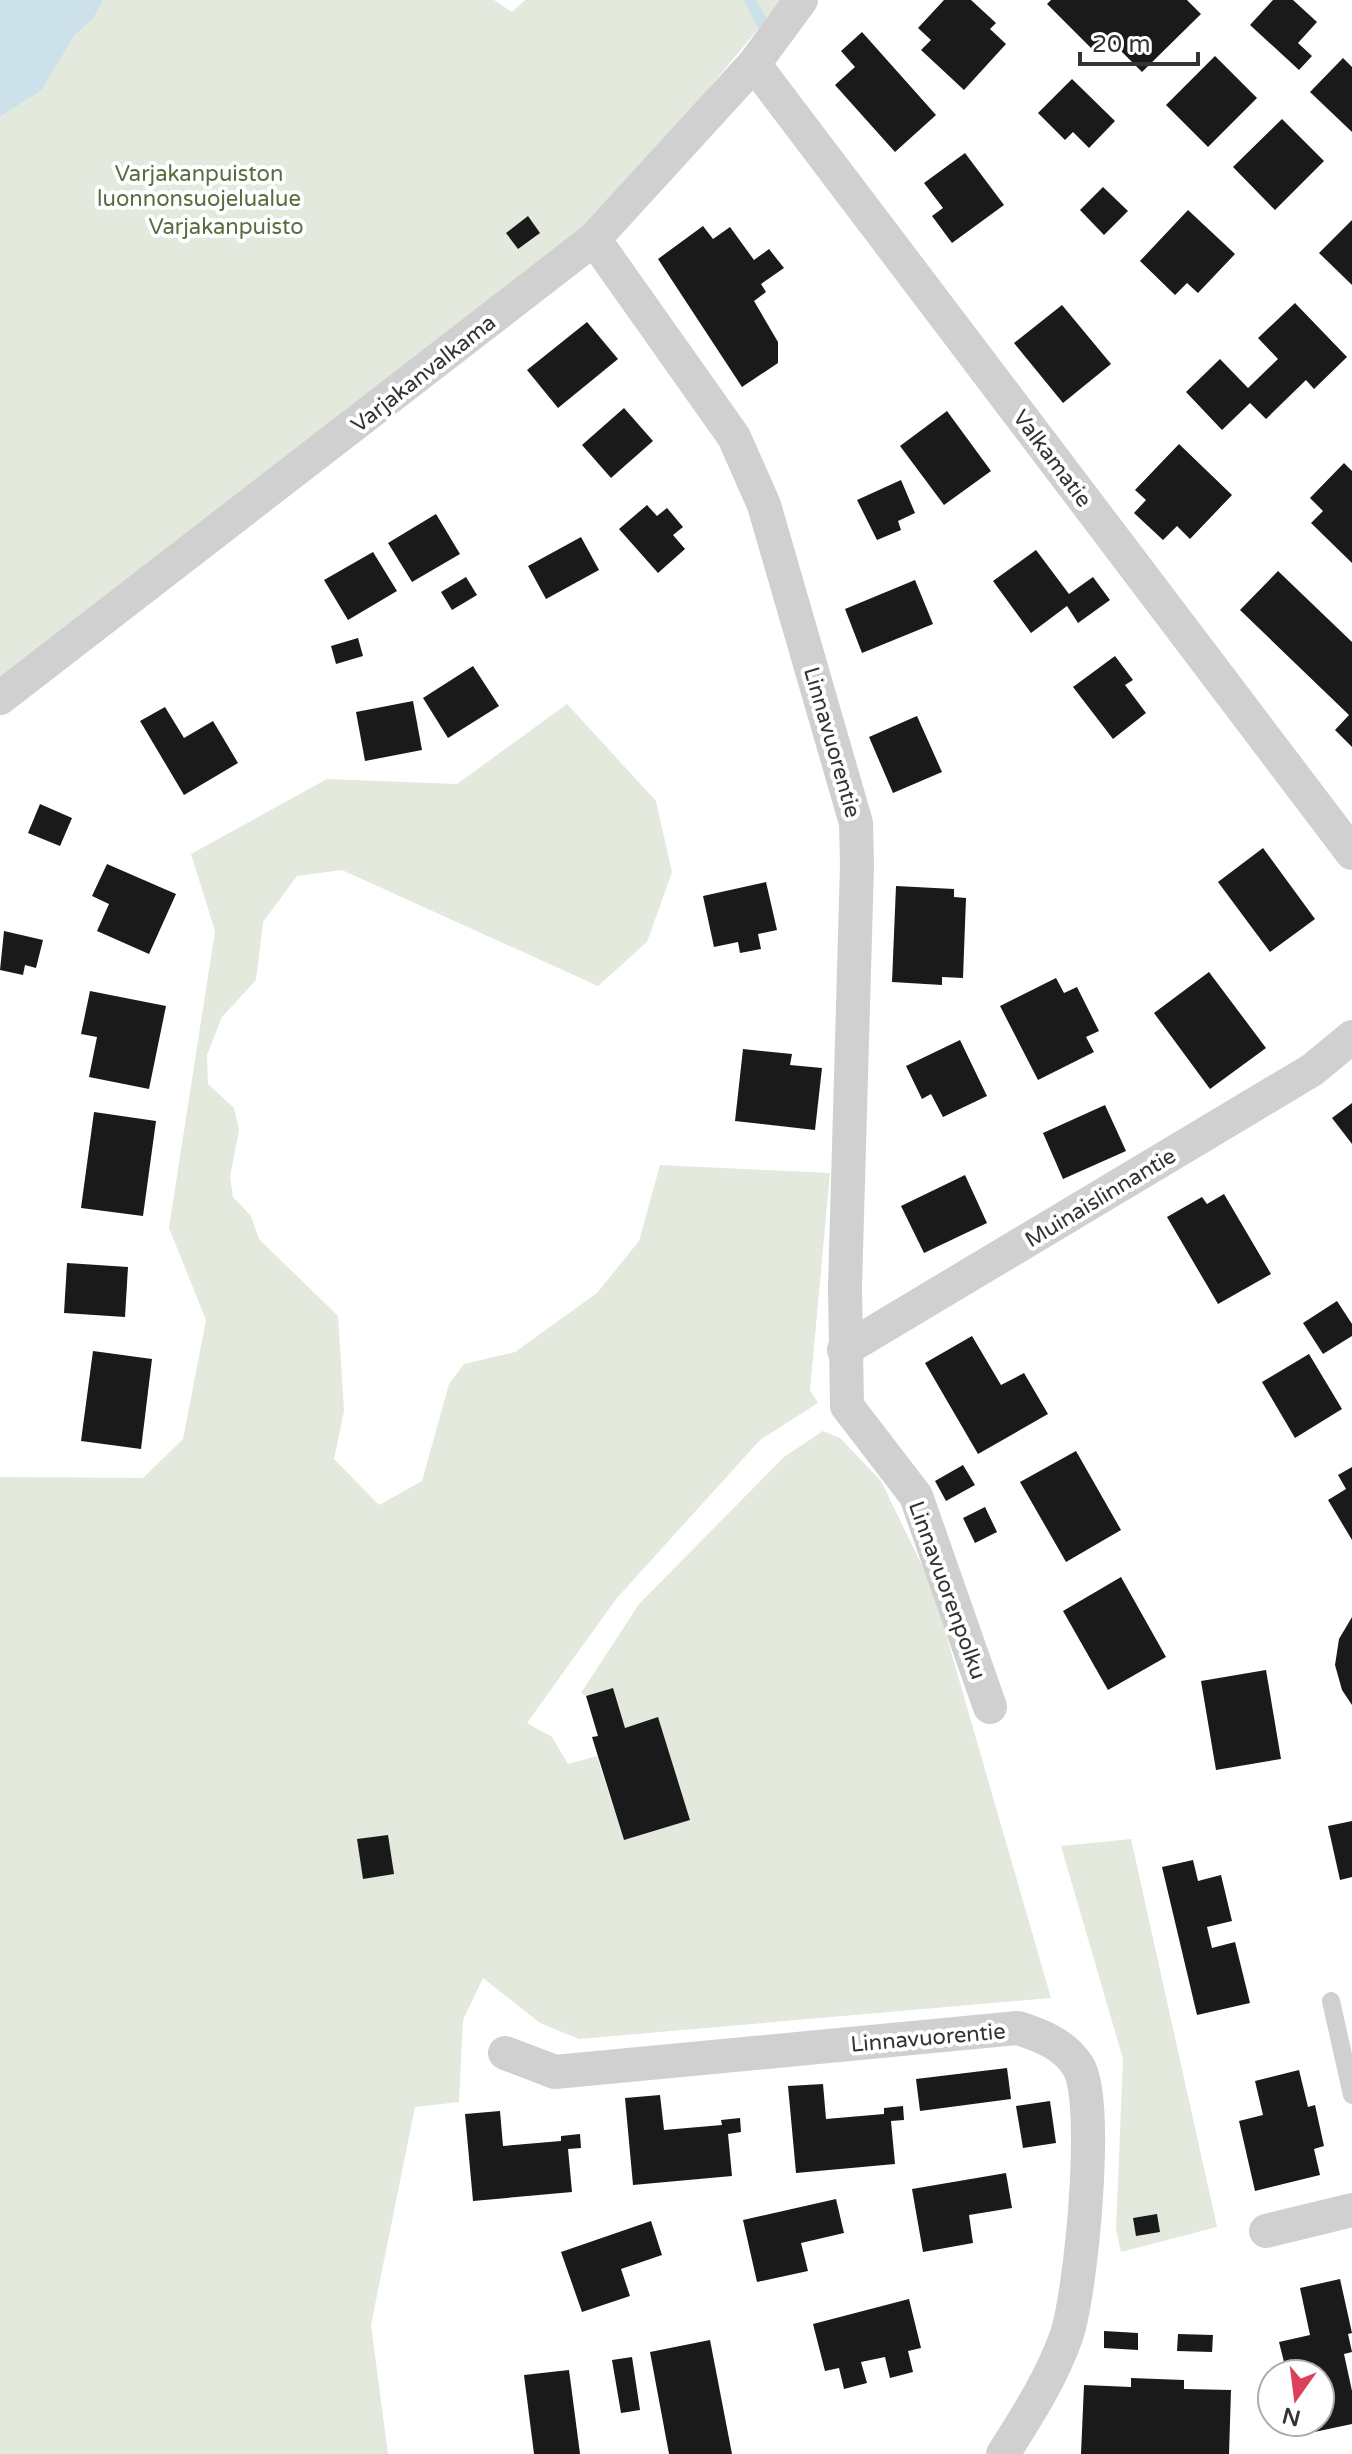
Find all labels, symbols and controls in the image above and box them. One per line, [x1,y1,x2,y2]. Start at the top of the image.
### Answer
scale bar [1080,16,1198,66]
text: 20 m [1092,30,1150,59]
park label: Varjakanpuiston luonnonsuojelualue [97,161,301,212]
park label: Varjakanpuisto [148,214,304,240]
street label: Varjakanvalkama [346,309,501,438]
street label: Valkamatie [1007,405,1097,512]
street label: Linnavuorentie [798,664,866,821]
street label: Muinaislinnantie [1020,1143,1181,1253]
street label: Linnavuorenpolku [903,1498,991,1683]
street label: Linnavuorentie [849,2018,1007,2058]
north arrow [1256,2358,1336,2438]
text: N [1280,2402,1303,2431]

